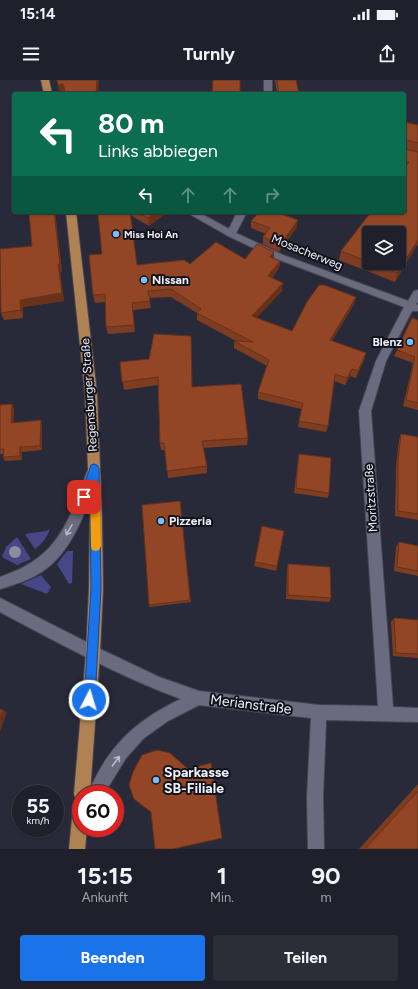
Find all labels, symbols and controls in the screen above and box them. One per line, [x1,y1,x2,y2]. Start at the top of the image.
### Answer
text: 15:14 [20,5,55,23]
icon: menu [20,43,42,65]
text: Turnly [183,43,235,65]
icon: share [376,43,398,65]
text: 80 m [98,106,164,140]
icon: left [32,108,84,160]
text: Links abbiegen [98,140,218,162]
icon: left [135,184,157,206]
icon: ahead [177,184,199,206]
icon: ahead [219,184,241,206]
icon: right [261,184,283,206]
map controls [362,226,406,270]
button: layers [362,226,406,270]
place label: Miss Hoi An [124,228,178,241]
marker: Miss Hoi An [111,229,121,239]
street label: Mosacherweg [269,231,345,273]
place label: Nissan [152,273,189,287]
marker: Nissan [139,275,149,285]
place label: Blenz [373,335,402,349]
street label: Regensburger Straße [78,337,100,452]
marker: Blenz [405,337,415,347]
street label: Moritzstraße [362,463,380,532]
pin [67,480,101,514]
icon: arrive [73,486,95,508]
place label: Pizzeria [169,514,212,528]
marker: Pizzeria [156,516,166,526]
one-way arrow [65,524,73,536]
position arrow [68,679,110,721]
street label: Merianstraße [209,691,293,718]
one-way arrow [112,755,120,766]
place label: Sparkasse SB-Filiale [164,764,229,797]
marker: Sparkasse SB-Filiale [151,775,161,785]
speed limit sign: 60 [72,785,124,837]
text: 55 [26,794,50,818]
text: km/h [27,814,49,827]
text: 15:15 [77,861,133,890]
text: 1 [217,861,227,890]
text: 90 [311,861,341,890]
text: Ankunft [82,890,128,905]
text: Min. [210,890,234,905]
text: m [320,890,331,905]
button: Beenden [20,935,205,981]
button: Teilen [213,935,398,981]

